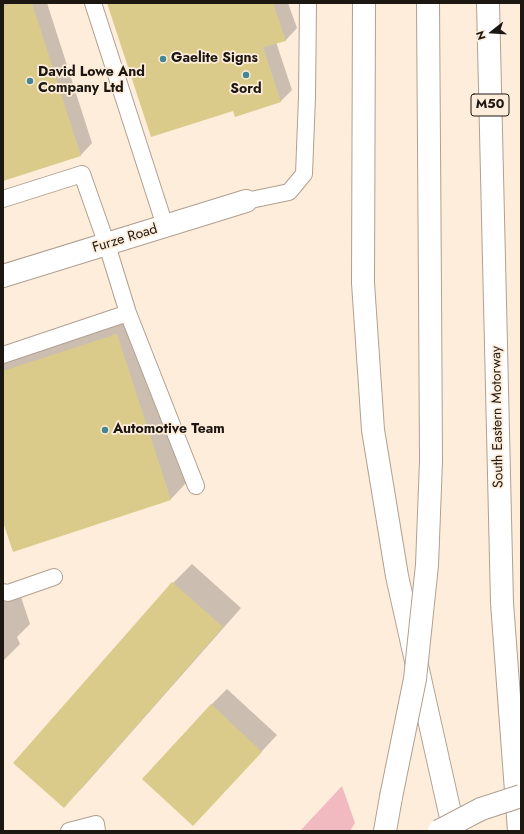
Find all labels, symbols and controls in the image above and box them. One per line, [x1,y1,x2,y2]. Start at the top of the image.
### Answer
north arrow [472,12,512,52]
text: N [472,29,489,42]
place label: Gaelite Signs [171,51,258,67]
marker: Gaelite Signs [158,54,168,64]
place label: David Lowe And Company Ltd [38,65,145,98]
marker: Sord [241,70,251,80]
marker: David Lowe And Company Ltd [25,76,35,86]
place label: Sord [230,82,262,98]
road number: M50 [471,94,509,116]
street label: Furze Road [90,221,160,257]
street label: South Eastern Motorway [488,346,508,488]
place label: Automotive Team [113,422,225,438]
marker: Automotive Team [100,425,110,435]

